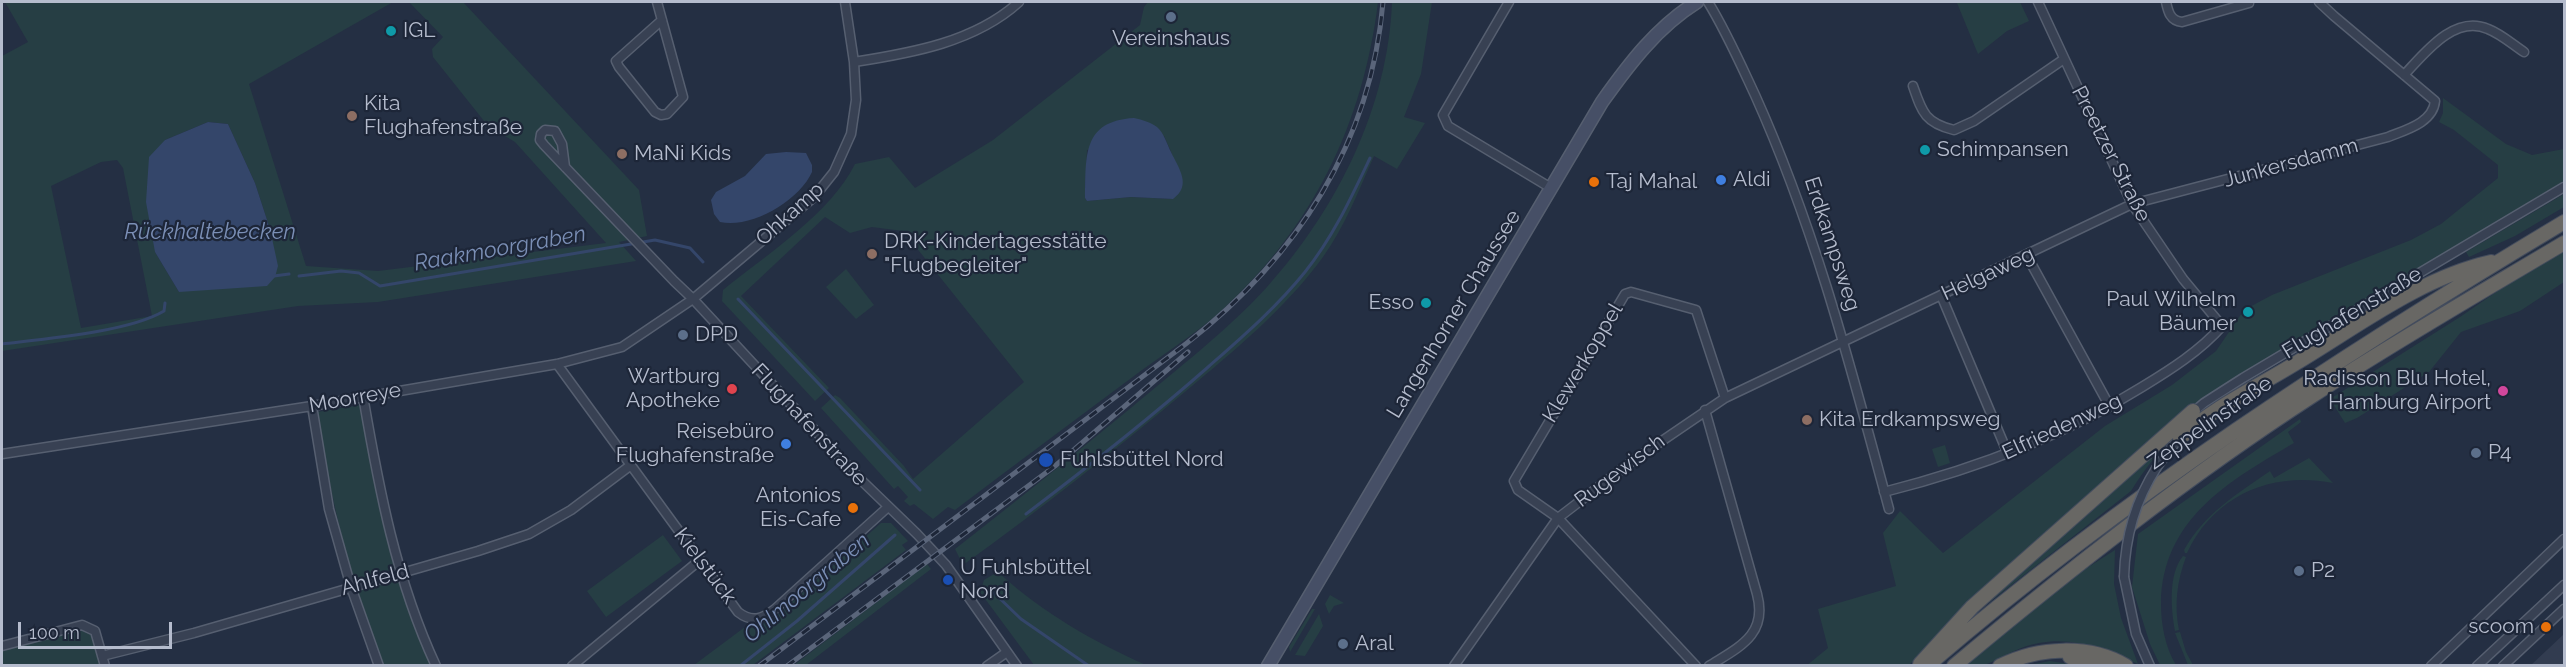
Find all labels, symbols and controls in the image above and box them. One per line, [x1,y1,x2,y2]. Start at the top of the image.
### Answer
marker: Vereinshaus [1164,10,1178,24]
place label: IGL [403,18,435,44]
marker: IGL [384,24,398,38]
place label: Vereinshaus [1112,26,1230,52]
street label: Preetzer Straße [2066,82,2156,226]
place label: Kita Flughafenstraße [364,91,522,141]
marker: Kita Flughafenstraße [345,109,359,123]
street label: Junkersdamm [2221,133,2361,193]
place label: Schimpansen [1937,137,2069,163]
place label: MaNi Kids [634,141,731,167]
marker: Schimpansen [1918,143,1932,157]
marker: MaNi Kids [615,147,629,161]
place label: Aldi [1733,167,1771,193]
place label: Taj Mahal [1606,169,1697,195]
marker: Aldi [1714,173,1728,187]
street label: Erdkampsweg [1798,174,1866,314]
marker: Taj Mahal [1587,175,1601,189]
street label: Ohkamp [751,177,829,251]
street label: Langenhorner Chaussee [1382,205,1526,423]
water label: Rückhaltebecken [124,219,296,245]
water label: Raakmoorgraben [412,221,588,277]
place label: DRK-Kindertagesstätte "Flugbegleiter" [884,229,1106,279]
street label: Helgaweg [1938,242,2038,306]
marker: DRK-Kindertagesstätte "Flugbegleiter" [865,247,879,261]
street label: Flughafenstraße [2278,261,2426,365]
place label: Paul Wilhelm Bäumer [2106,287,2236,337]
place label: Esso [1368,290,1414,316]
marker: Esso [1419,296,1433,310]
street label: Klewerkoppel [1538,299,1628,427]
marker: Paul Wilhelm Bäumer [2241,305,2255,319]
place label: DPD [695,322,738,348]
marker: DPD [676,328,690,342]
street label: Flughafenstraße [746,359,872,491]
place label: Wartburg Apotheke [626,364,720,414]
place label: Radisson Blu Hotel, Hamburg Airport [2303,366,2491,416]
street label: Zeppelinstraße [2143,371,2277,475]
street label: Moorreye [307,378,403,418]
marker: Wartburg Apotheke [725,382,739,396]
marker: Radisson Blu Hotel, Hamburg Airport [2496,384,2510,398]
street label: Elfriedenweg [1998,388,2126,466]
place label: Kita Erdkampsweg [1819,407,2000,433]
marker: Kita Erdkampsweg [1800,413,1814,427]
place label: Reisebüro Flughafenstraße [616,419,774,469]
street label: Rugewisch [1570,429,1670,513]
marker: Reisebüro Flughafenstraße [779,437,793,451]
place label: P4 [2488,440,2511,466]
marker: P4 [2469,446,2483,460]
place label: Fuhlsbüttel Nord [1060,447,1224,473]
marker: Fuhlsbüttel Nord [1037,451,1055,469]
place label: Antonios Eis-Cafe [756,483,841,533]
marker: Antonios Eis-Cafe [846,501,860,515]
street label: Kielstück [668,523,742,609]
water label: Ohlmoorgraben [739,528,875,648]
place label: U Fuhlsbüttel Nord [960,555,1091,605]
place label: P2 [2311,558,2335,584]
street label: Ahlfeld [338,559,412,601]
marker: P2 [2292,564,2306,578]
marker: U Fuhlsbüttel Nord [941,573,955,587]
scale bar [21,610,176,648]
place label: scoom [2468,614,2534,640]
marker: scoom [2539,620,2553,634]
text: 100 m [29,622,80,643]
place label: Aral [1355,631,1394,657]
marker: Aral [1336,637,1350,651]

